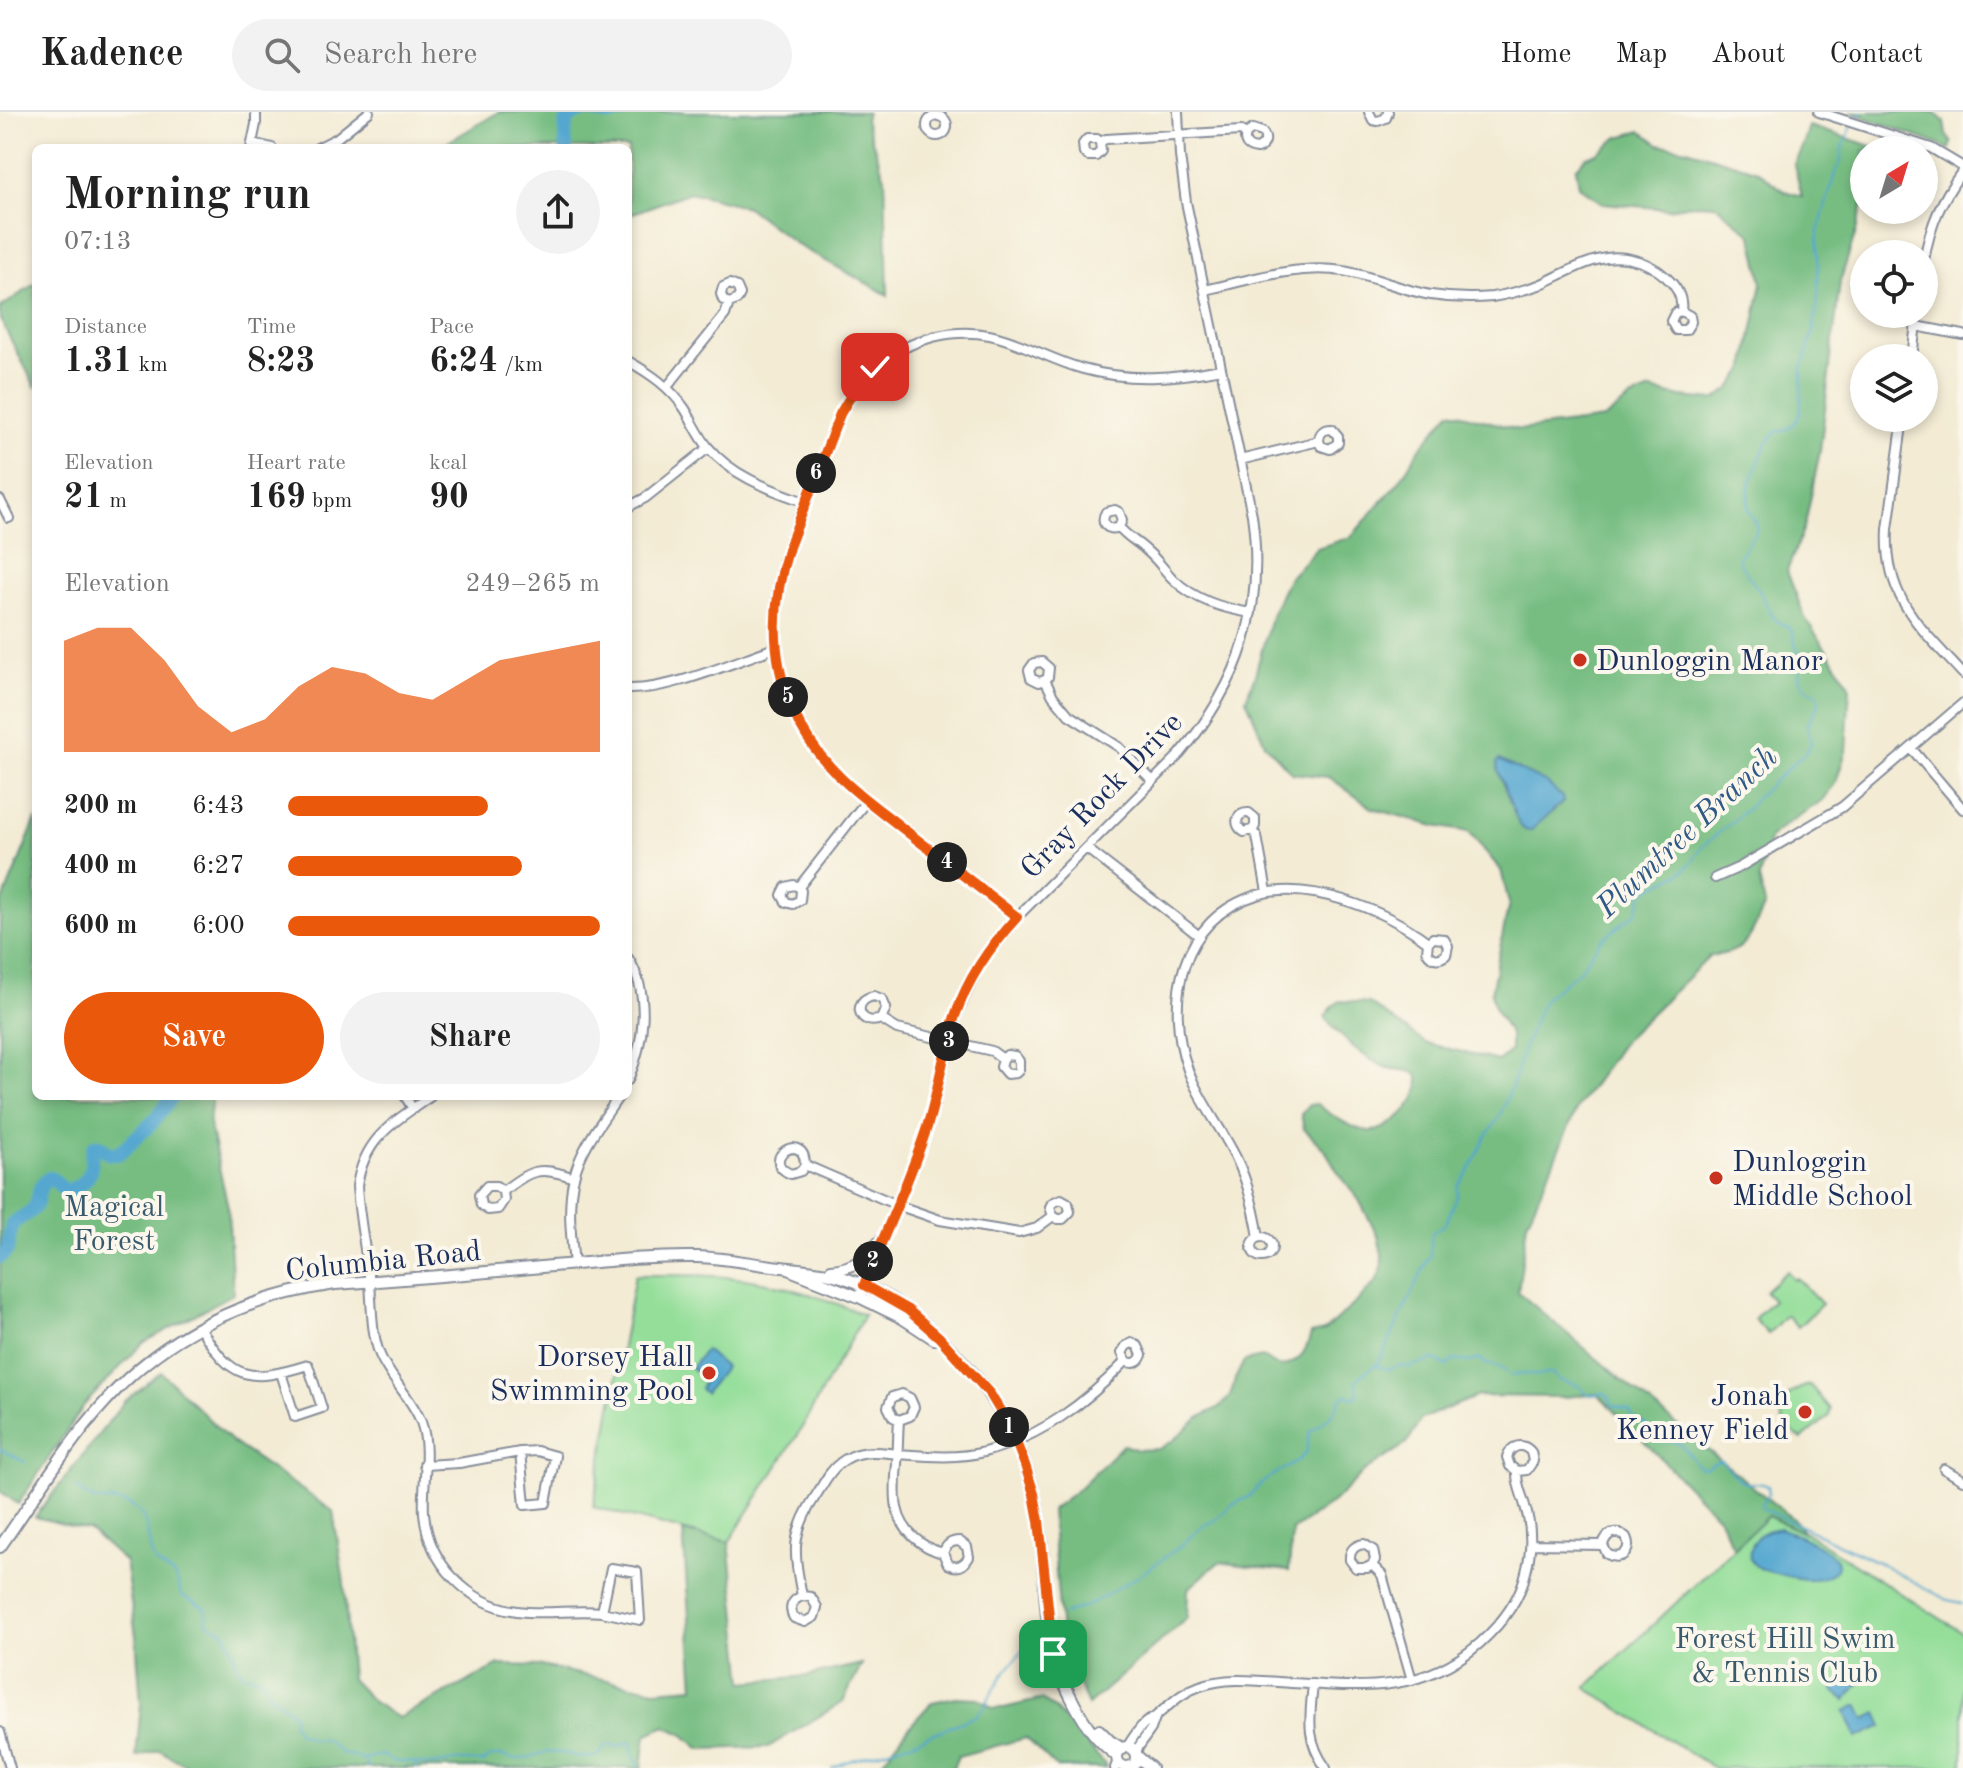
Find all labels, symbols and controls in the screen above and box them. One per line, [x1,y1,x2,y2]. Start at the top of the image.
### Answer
search box [232,19,792,91]
icon: search [260,33,304,77]
text: Kadence [40,36,184,74]
text: Search here [324,40,477,70]
text: Home [1500,41,1571,69]
text: Map [1615,41,1667,69]
text: About [1711,41,1786,69]
text: Contact [1830,41,1923,69]
north arrow [1850,136,1938,224]
map controls [1850,136,1938,432]
button: share [516,170,600,254]
text: Morning run [64,174,311,218]
text: 07:13 [64,229,132,255]
button: locate [1850,240,1938,328]
text: Distance [64,316,147,338]
text: Time [247,316,296,338]
text: Pace [429,316,474,338]
pin [841,333,909,401]
button: layers [1850,344,1938,432]
text: 1.31 [64,345,133,379]
text: 8:23 [247,345,315,379]
text: 6:24 [429,345,498,379]
icon: check [853,345,897,389]
text: km [133,354,168,376]
text: /km [498,354,543,376]
text: Elevation [64,452,154,474]
text: Heart rate [247,452,346,474]
text: kcal [429,452,467,474]
pin: 6 [796,453,836,493]
text: 6 [810,462,822,484]
text: 21 [64,481,103,515]
text: 169 [247,481,306,515]
text: 90 [429,481,469,515]
text: m [103,490,127,512]
text: bpm [306,490,352,512]
text: Elevation [64,571,170,597]
text: 249–265 m [465,571,600,597]
place label: Dunloggin Manor [1596,647,1823,677]
marker: Dunloggin Manor [1571,651,1589,669]
pin: 5 [768,677,808,717]
text: 5 [782,686,794,708]
street label: Gray Rock Drive [1016,708,1189,885]
water label: Plumtree Branch [1591,741,1785,926]
text: 200 m [64,793,137,819]
text: 6:43 [192,793,245,819]
pin: 4 [927,842,967,882]
text: 4 [941,851,953,873]
text: 400 m [64,853,137,879]
text: 6:27 [192,853,245,879]
text: 600 m [64,913,137,939]
text: 6:00 [192,913,245,939]
button: Save [64,992,324,1084]
button: Share [340,992,600,1084]
pin: 3 [929,1021,969,1061]
text: 3 [943,1030,955,1052]
place label: Dunloggin Middle School [1732,1148,1913,1212]
marker: Dunloggin Middle School [1707,1169,1725,1187]
park label: Magical Forest [64,1193,164,1257]
street label: Columbia Road [284,1237,482,1287]
pin: 2 [853,1241,893,1281]
text: 2 [867,1250,879,1272]
place label: Dorsey Hall Swimming Pool [490,1343,693,1407]
marker: Dorsey Hall Swimming Pool [700,1364,718,1382]
place label: Jonah Kenney Field [1616,1382,1789,1446]
marker: Jonah Kenney Field [1796,1403,1814,1421]
pin: 1 [989,1407,1029,1447]
text: 1 [1003,1416,1015,1438]
pin [1019,1620,1087,1688]
park label: Forest Hill Swim & Tennis Club [1674,1625,1896,1689]
icon: arrive [1031,1632,1075,1676]

